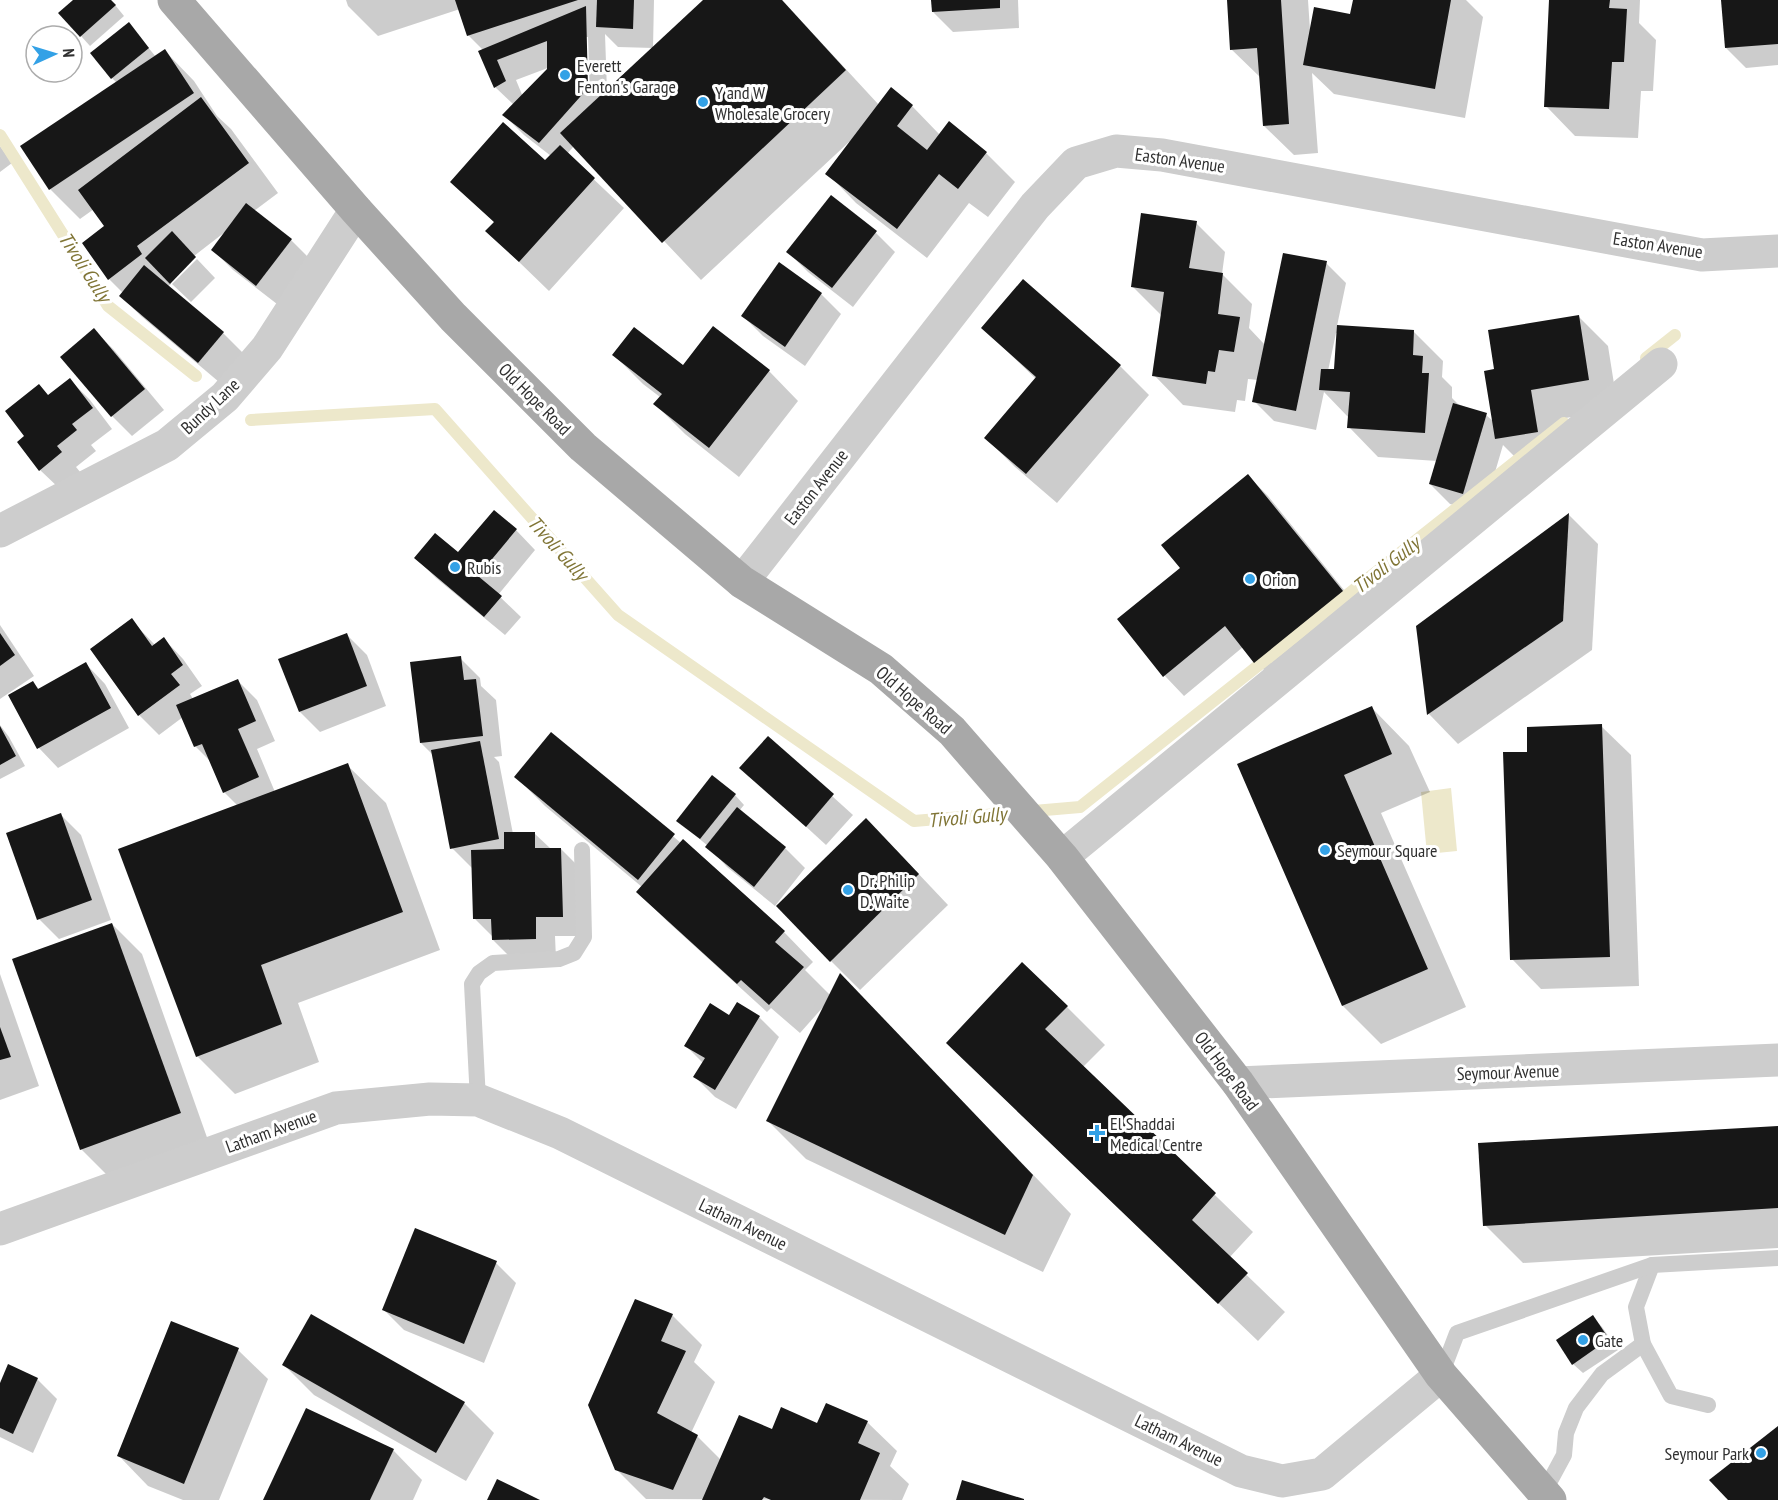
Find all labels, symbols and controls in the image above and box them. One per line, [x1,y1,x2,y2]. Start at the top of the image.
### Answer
north arrow [24,24,84,84]
text: N [59,48,79,58]
place label: Everett Fenton's Garage [577,54,676,98]
marker: Everett Fenton's Garage [558,68,572,82]
place label: Y and W Wholesale Grocery [715,81,830,125]
marker: Y and W Wholesale Grocery [696,95,710,109]
street label: Easton Avenue [1134,142,1226,178]
water label: Tivoli Gully [53,227,119,309]
street label: Easton Avenue [1612,227,1704,263]
street label: Old Hope Road [494,358,576,440]
street label: Bundy Lane [176,373,244,439]
street label: Easton Avenue [779,444,853,530]
water label: Tivoli Gully [522,510,596,588]
water label: Tivoli Gully [1347,529,1427,599]
place label: Rubis [467,556,501,579]
marker: Rubis [448,560,462,574]
place label: Orion [1262,568,1296,591]
marker: Orion [1243,572,1257,586]
street label: Old Hope Road [871,661,957,739]
water label: Tivoli Gully [927,800,1010,833]
place label: Seymour Square [1337,839,1438,862]
marker: Seymour Square [1318,843,1332,857]
place label: Dr. Philip D. Waite [860,869,915,913]
marker: Dr. Philip D. Waite [841,883,855,897]
street label: Old Hope Road [1190,1027,1264,1115]
street label: Seymour Avenue [1456,1059,1560,1085]
street label: Latham Avenue [222,1104,320,1158]
place label: El Shaddai Medical Centre [1110,1112,1203,1156]
marker: El Shaddai Medical Centre [1088,1124,1106,1142]
street label: Latham Avenue [695,1193,791,1255]
place label: Gate [1595,1329,1623,1352]
marker: Gate [1576,1333,1590,1347]
street label: Latham Avenue [1131,1409,1227,1471]
place label: Seymour Park [1665,1442,1749,1465]
marker: Seymour Park [1754,1446,1768,1460]

